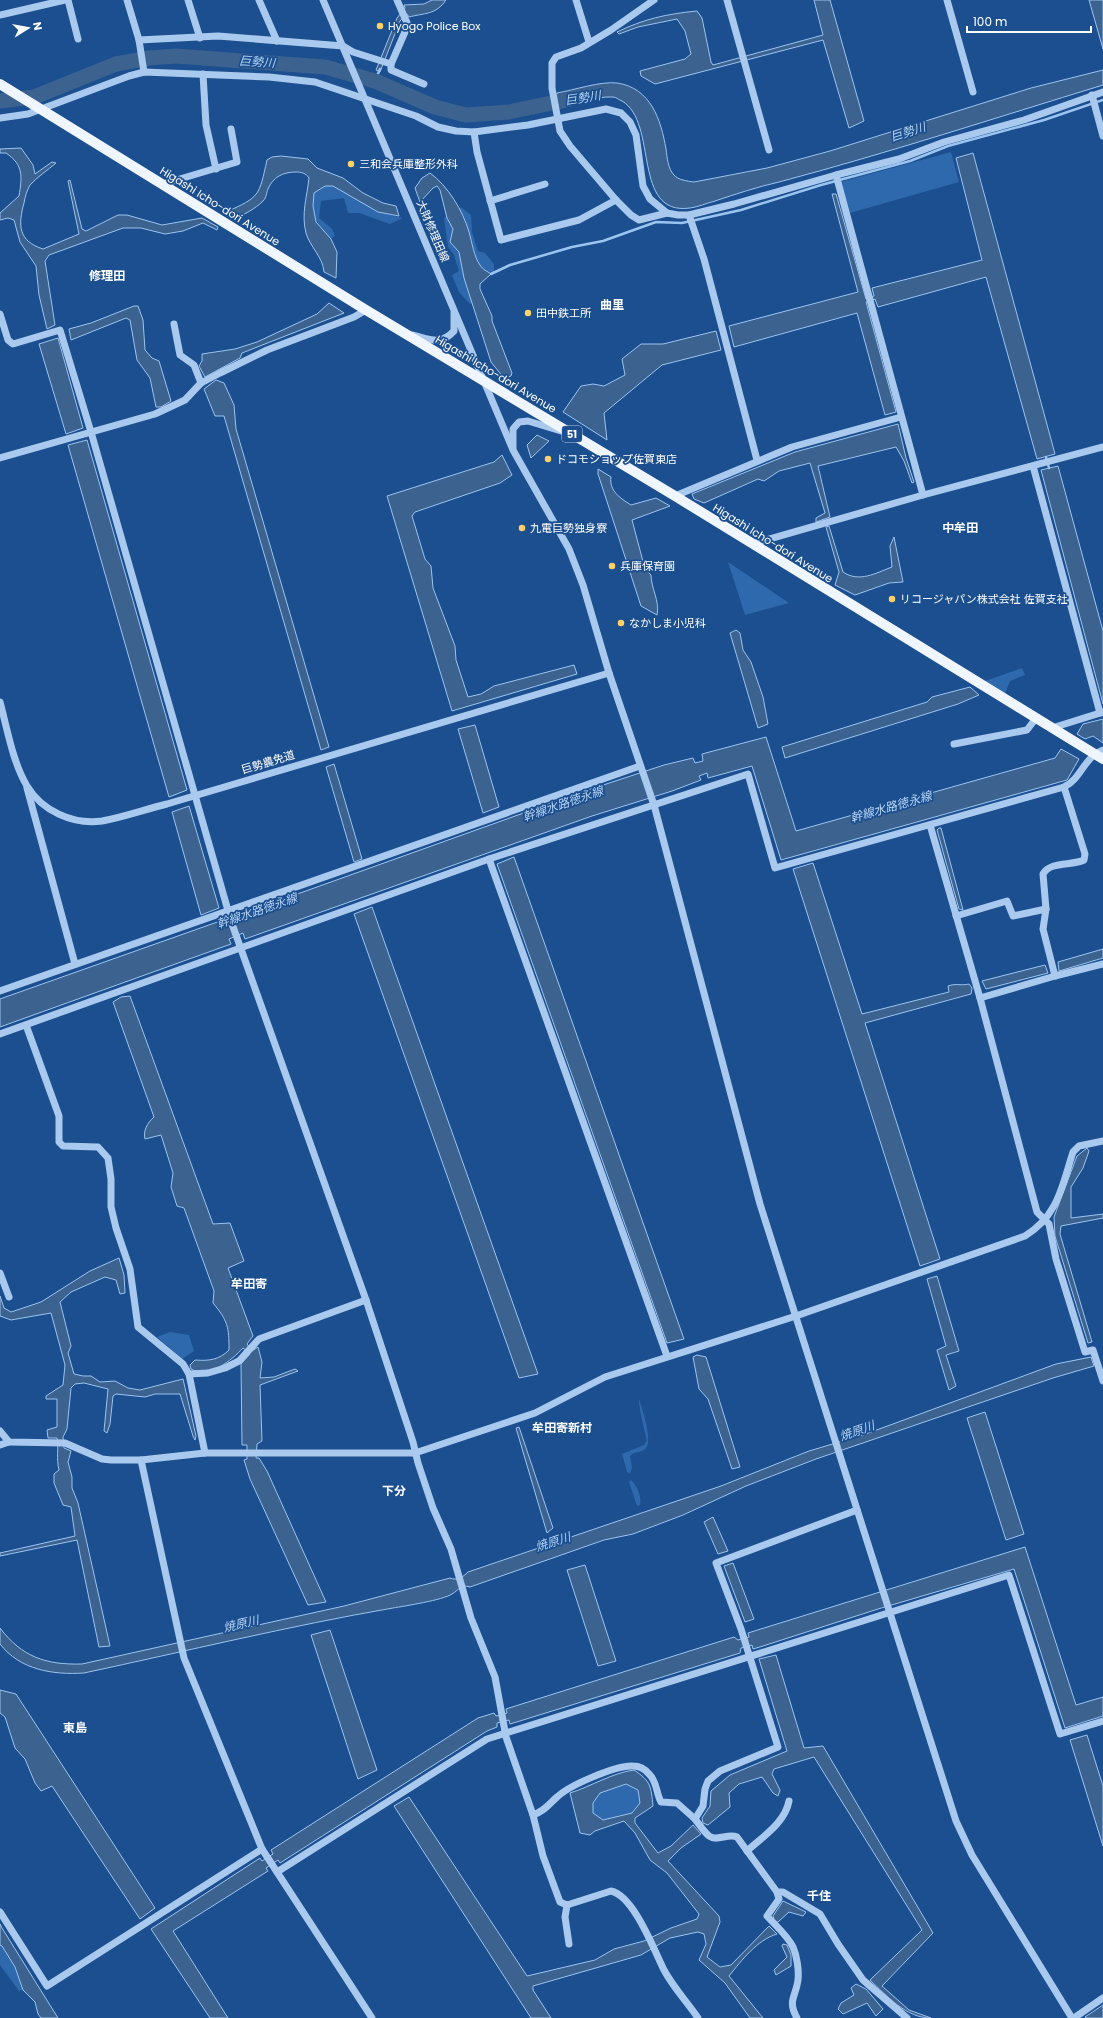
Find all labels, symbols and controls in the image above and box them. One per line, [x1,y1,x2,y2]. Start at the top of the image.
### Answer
north arrow [8,8,48,48]
scale bar [967,8,1091,34]
text: 100 m [973,13,1007,30]
place label: Hyogo Police Box [388,18,481,34]
text: N [29,21,46,32]
marker: Hyogo Police Box [375,21,385,31]
water label: 巨勢川 [238,52,278,71]
water label: 巨勢川 [564,86,604,109]
water label: 巨勢川 [888,117,929,145]
place label: 三和会兵庫整形外科 [359,156,458,172]
marker: 三和会兵庫整形外科 [346,159,356,169]
street label: Higashi Icho-dori Avenue [157,162,283,250]
street label: 大財修理田線 [413,197,453,265]
district label: 修理田 [89,267,125,284]
district label: 曲里 [600,296,624,313]
place label: 田中鉄工所 [536,305,592,321]
marker: 田中鉄工所 [523,308,533,318]
street label: Higashi Icho-dori Avenue [432,331,560,417]
road number: 51 [562,426,582,442]
place label: ドコモショップ佐賀東店 [556,451,677,467]
marker: ドコモショップ佐賀東店 [543,454,553,464]
street label: Higashi Icho-dori Avenue [710,499,836,587]
district label: 中牟田 [942,519,978,536]
place label: 九電巨勢独身寮 [530,520,607,536]
marker: 九電巨勢独身寮 [517,523,527,533]
place label: 兵庫保育園 [620,558,675,574]
marker: 兵庫保育園 [607,561,617,571]
place label: リコージャパン株式会社 佐賀支社 [900,591,1068,607]
marker: リコージャパン株式会社 佐賀支社 [887,594,897,604]
place label: なかしま小児科 [629,615,706,631]
marker: なかしま小児科 [616,618,626,628]
street label: 巨勢農免道 [239,746,297,778]
water label: 幹線水路徳永線 [520,781,607,825]
water label: 幹線水路徳永線 [848,786,935,826]
water label: 幹線水路徳永線 [214,888,301,932]
district label: 牟田寄 [231,1275,267,1292]
water label: 焼原川 [837,1416,879,1444]
district label: 牟田寄新村 [532,1419,592,1436]
district label: 下分 [382,1482,406,1499]
water label: 焼原川 [533,1527,574,1555]
water label: 焼原川 [221,1611,262,1636]
district label: 東島 [63,1719,87,1736]
district label: 千住 [807,1887,831,1904]

